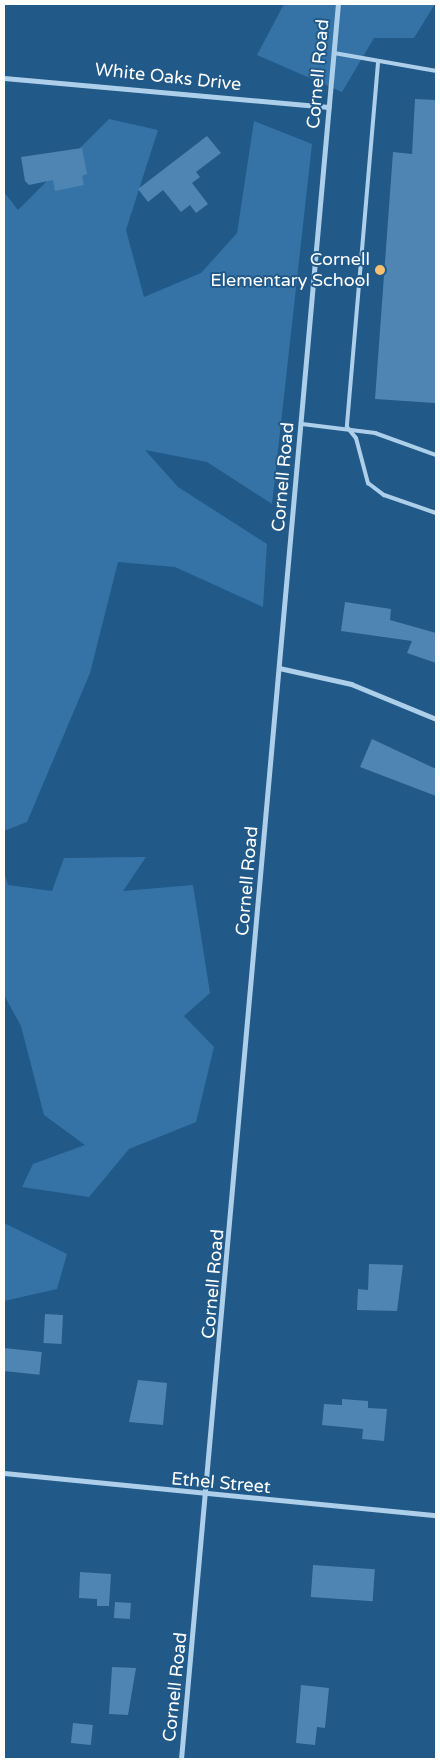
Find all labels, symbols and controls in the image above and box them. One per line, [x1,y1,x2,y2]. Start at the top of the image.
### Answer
street label: Cornell Road [302,18,334,130]
street label: White Oaks Drive [94,59,242,95]
place label: Cornell Elementary School [210,249,370,292]
marker: Cornell Elementary School [374,264,386,276]
street label: Cornell Road [267,421,299,533]
street label: Cornell Road [231,825,263,937]
street label: Cornell Road [197,1228,229,1340]
street label: Ethel Street [170,1468,272,1498]
street label: Cornell Road [159,1631,191,1743]

